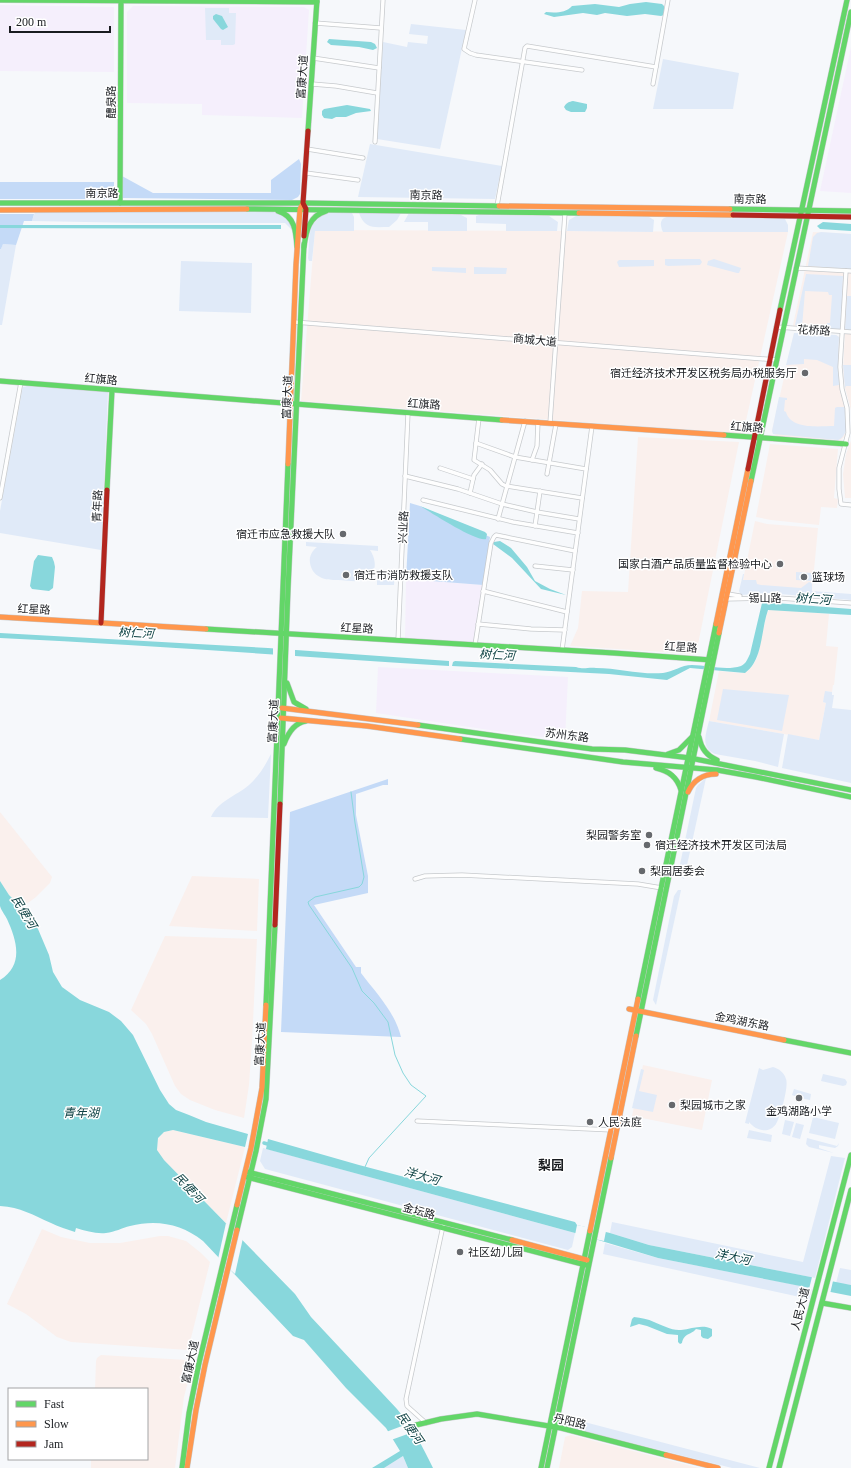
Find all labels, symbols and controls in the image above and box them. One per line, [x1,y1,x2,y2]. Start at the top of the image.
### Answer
scale bar [10,8,110,34]
text: 200 m [16,15,47,29]
street label: 富康大道 [294,55,310,99]
street label: 醴泉路 [105,86,117,119]
street label: 南京路 [86,187,119,199]
street label: 南京路 [409,189,443,201]
street label: 南京路 [733,193,767,205]
street label: 花桥路 [797,323,831,337]
street label: 商城大道 [513,332,557,348]
place label: 宿迁经济技术开发区税务局办税服务厅 [610,367,797,379]
marker: 宿迁经济技术开发区税务局办税服务厅 [800,368,810,378]
street label: 红旗路 [84,372,118,386]
street label: 富康大道 [280,375,294,419]
street label: 红旗路 [407,397,441,411]
street label: 红旗路 [730,420,764,434]
street label: 青年路 [90,489,104,523]
street label: 兴业路 [396,510,410,544]
place label: 宿迁市应急救援大队 [236,528,335,540]
marker: 宿迁市应急救援大队 [338,529,348,539]
place label: 国家白酒产品质量监督检验中心 [618,558,772,570]
marker: 国家白酒产品质量监督检验中心 [775,559,785,569]
place label: 宿迁市消防救援支队 [354,569,453,581]
marker: 宿迁市消防救援支队 [341,570,351,580]
place label: 篮球场 [812,571,845,583]
marker: 篮球场 [799,572,809,582]
water label: 树仁河 [795,591,833,607]
street label: 锡山路 [749,592,782,604]
street label: 红星路 [17,602,51,616]
street label: 红星路 [340,621,374,635]
water label: 树仁河 [118,625,156,641]
street label: 红星路 [664,640,698,654]
water label: 树仁河 [479,647,517,663]
street label: 富康大道 [266,699,280,743]
street label: 苏州东路 [544,726,590,744]
place label: 梨园警务室 [586,829,641,841]
marker: 梨园警务室 [644,830,654,840]
place label: 宿迁经济技术开发区司法局 [655,839,787,851]
marker: 宿迁经济技术开发区司法局 [642,840,652,850]
place label: 梨园居委会 [650,865,705,877]
marker: 梨园居委会 [637,866,647,876]
water label: 民便河 [9,893,40,933]
street label: 金鸡湖东路 [714,1010,770,1032]
street label: 富康大道 [253,1022,267,1066]
marker: 金鸡湖路小学 [794,1093,804,1103]
place label: 梨园城市之家 [680,1099,746,1111]
marker: 梨园城市之家 [667,1100,677,1110]
place label: 金鸡湖路小学 [766,1105,832,1117]
water label: 青年湖 [63,1106,101,1120]
place label: 人民法庭 [598,1116,642,1128]
marker: 人民法庭 [585,1117,595,1127]
district label: 梨园 [538,1158,564,1173]
water label: 洋大河 [403,1164,443,1188]
water label: 民便河 [171,1170,208,1207]
street label: 金坛路 [402,1201,436,1221]
place label: 社区幼儿园 [468,1246,523,1258]
water label: 洋大河 [714,1246,754,1268]
marker: 社区幼儿园 [455,1247,465,1257]
street label: 人民大道 [789,1286,811,1332]
street label: 富康大道 [180,1339,200,1385]
legend [8,1388,148,1460]
text: Fast [44,1397,65,1411]
water label: 民便河 [394,1409,427,1448]
street label: 丹阳路 [553,1411,587,1431]
text: Slow [44,1417,69,1431]
text: Jam [44,1437,64,1451]

